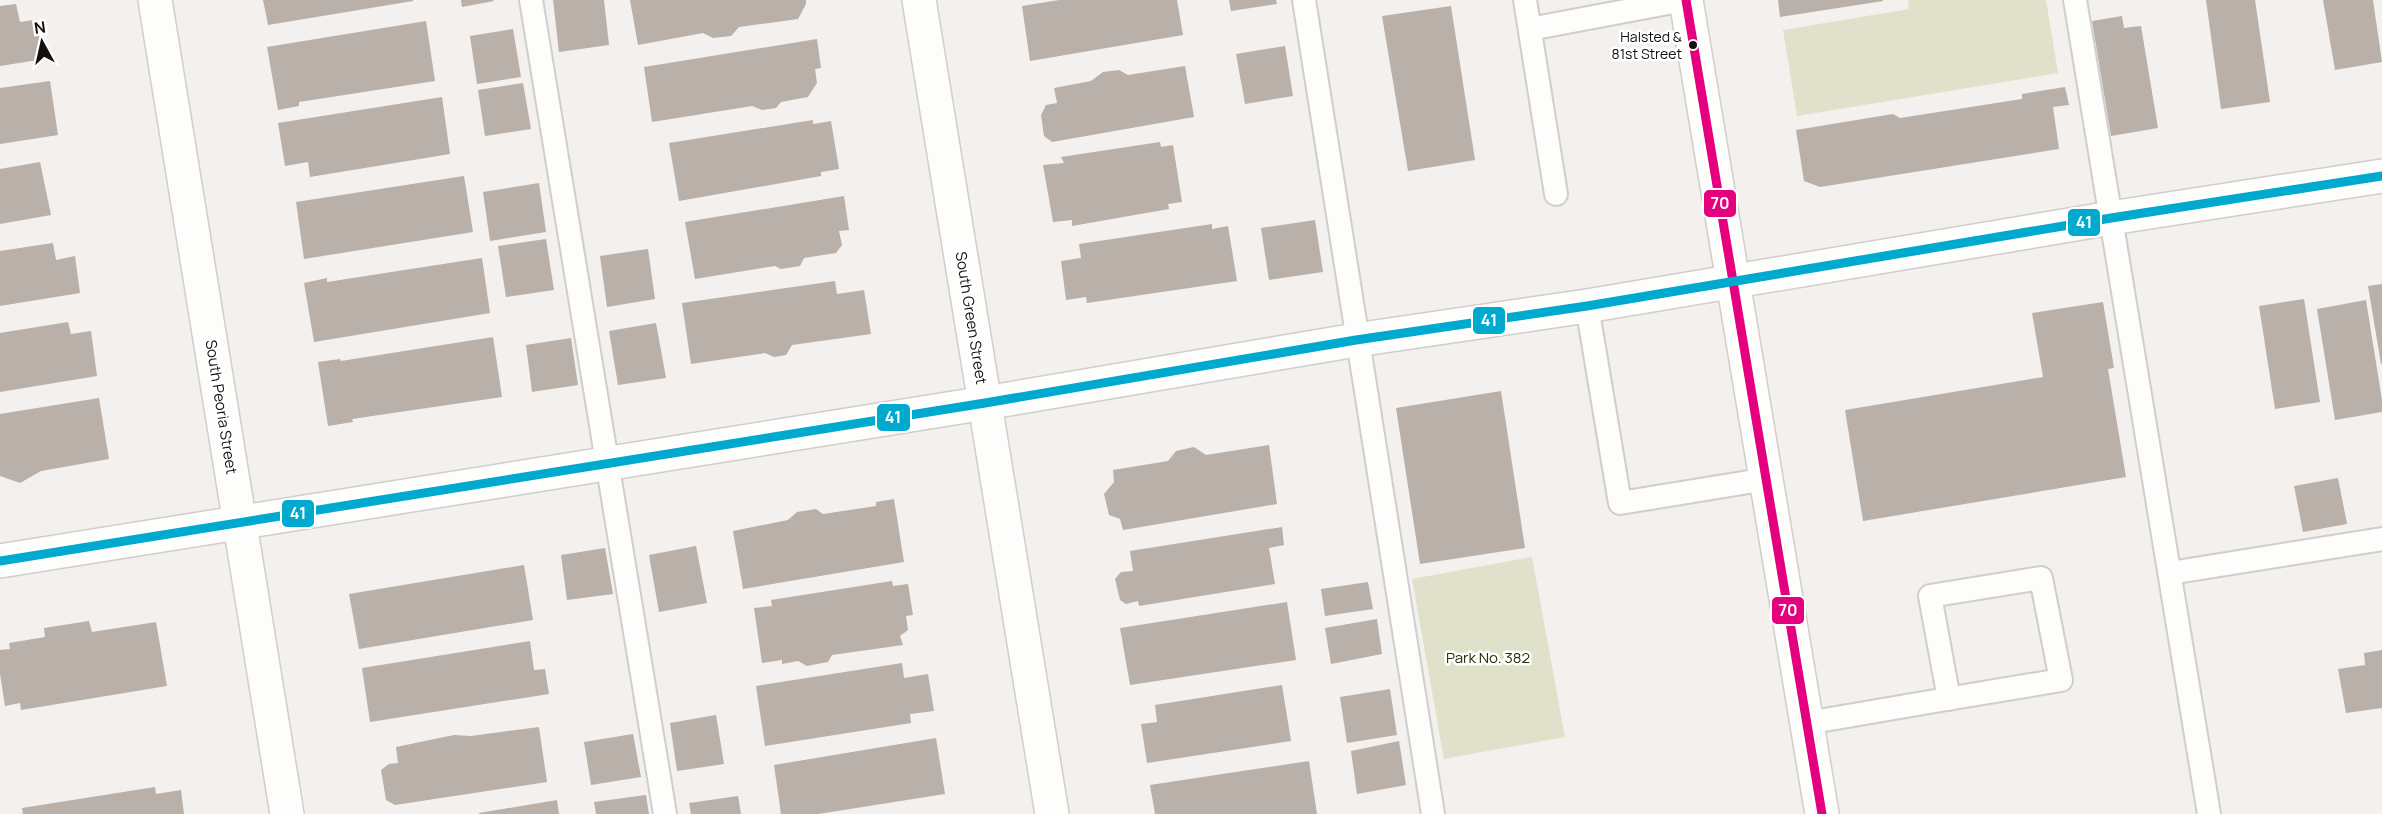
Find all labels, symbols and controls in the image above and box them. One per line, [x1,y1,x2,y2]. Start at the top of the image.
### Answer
north arrow [12,12,72,72]
text: N [33,15,47,39]
place label: Halsted & 81st Street [1612,27,1682,63]
marker: Halsted & 81st Street [1687,39,1699,51]
line badge: 70 [1703,189,1737,218]
text: 70 [1710,192,1730,214]
line badge: 41 [2067,208,2101,237]
text: 41 [2076,211,2092,233]
street label: South Green Street [951,250,992,386]
line badge: 41 [1472,306,1506,335]
text: 41 [1481,309,1497,331]
street label: South Peoria Street [200,338,242,476]
line badge: 41 [876,403,911,432]
text: 41 [885,406,901,428]
line badge: 41 [281,499,315,528]
text: 41 [290,502,306,524]
line badge: 70 [1771,596,1805,625]
text: 70 [1778,599,1798,621]
park label: Park No. 382 [1446,647,1530,668]

